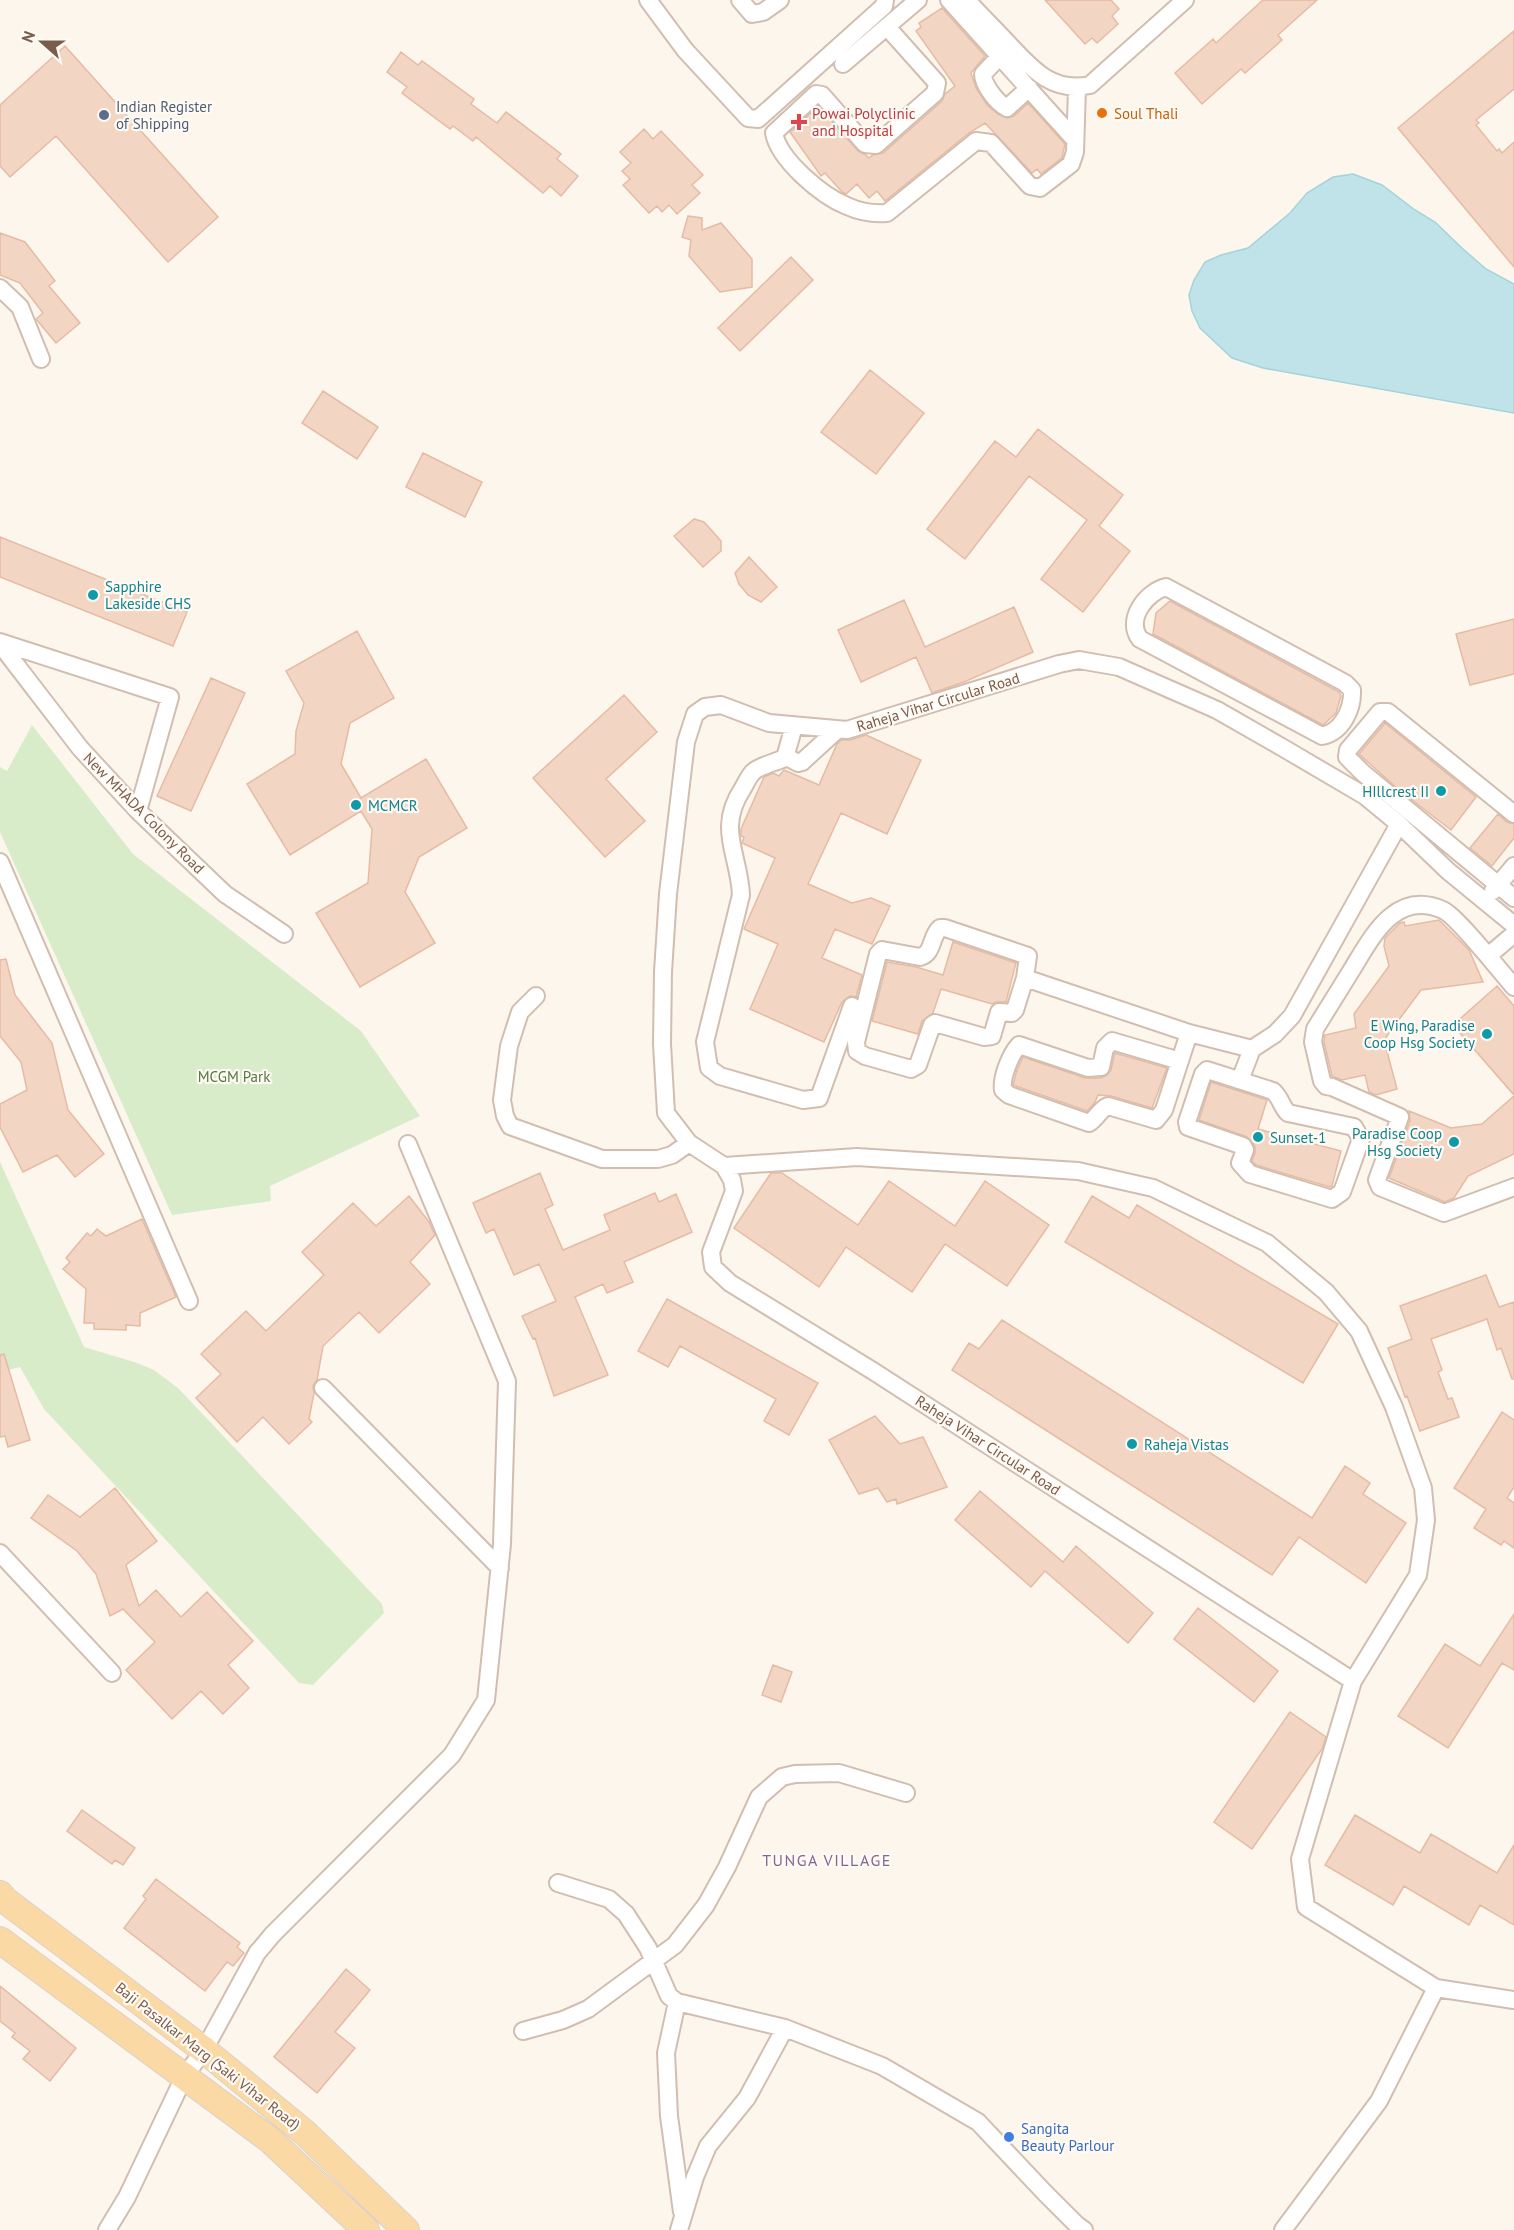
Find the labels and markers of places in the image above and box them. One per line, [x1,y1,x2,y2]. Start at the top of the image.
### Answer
place label: Indian Register of Shipping [116,97,212,133]
place label: Powai Polyclinic and Hospital [812,104,916,140]
place label: Soul Thali [1114,104,1178,123]
marker: Soul Thali [1095,106,1109,120]
marker: Indian Register of Shipping [97,108,111,122]
marker: Powai Polyclinic and Hospital [790,113,808,131]
place label: Sapphire Lakeside CHS [105,577,191,613]
marker: Sapphire Lakeside CHS [86,588,100,602]
place label: HIllcrest II [1362,782,1429,801]
marker: HIllcrest II [1434,784,1448,798]
place label: MCMCR [368,796,418,815]
marker: MCMCR [349,798,363,812]
place label: E Wing, Paradise Coop Hsg Society [1364,1016,1475,1052]
marker: E Wing, Paradise Coop Hsg Society [1480,1027,1494,1041]
place label: Paradise Coop Hsg Society [1352,1124,1442,1160]
place label: Sunset-1 [1270,1128,1326,1147]
marker: Sunset-1 [1251,1130,1265,1144]
marker: Paradise Coop Hsg Society [1447,1135,1461,1149]
place label: Raheja Vistas [1144,1435,1229,1454]
marker: Raheja Vistas [1125,1437,1139,1451]
place label: Sangita Beauty Parlour [1021,2119,1114,2155]
marker: Sangita Beauty Parlour [1002,2130,1016,2144]

